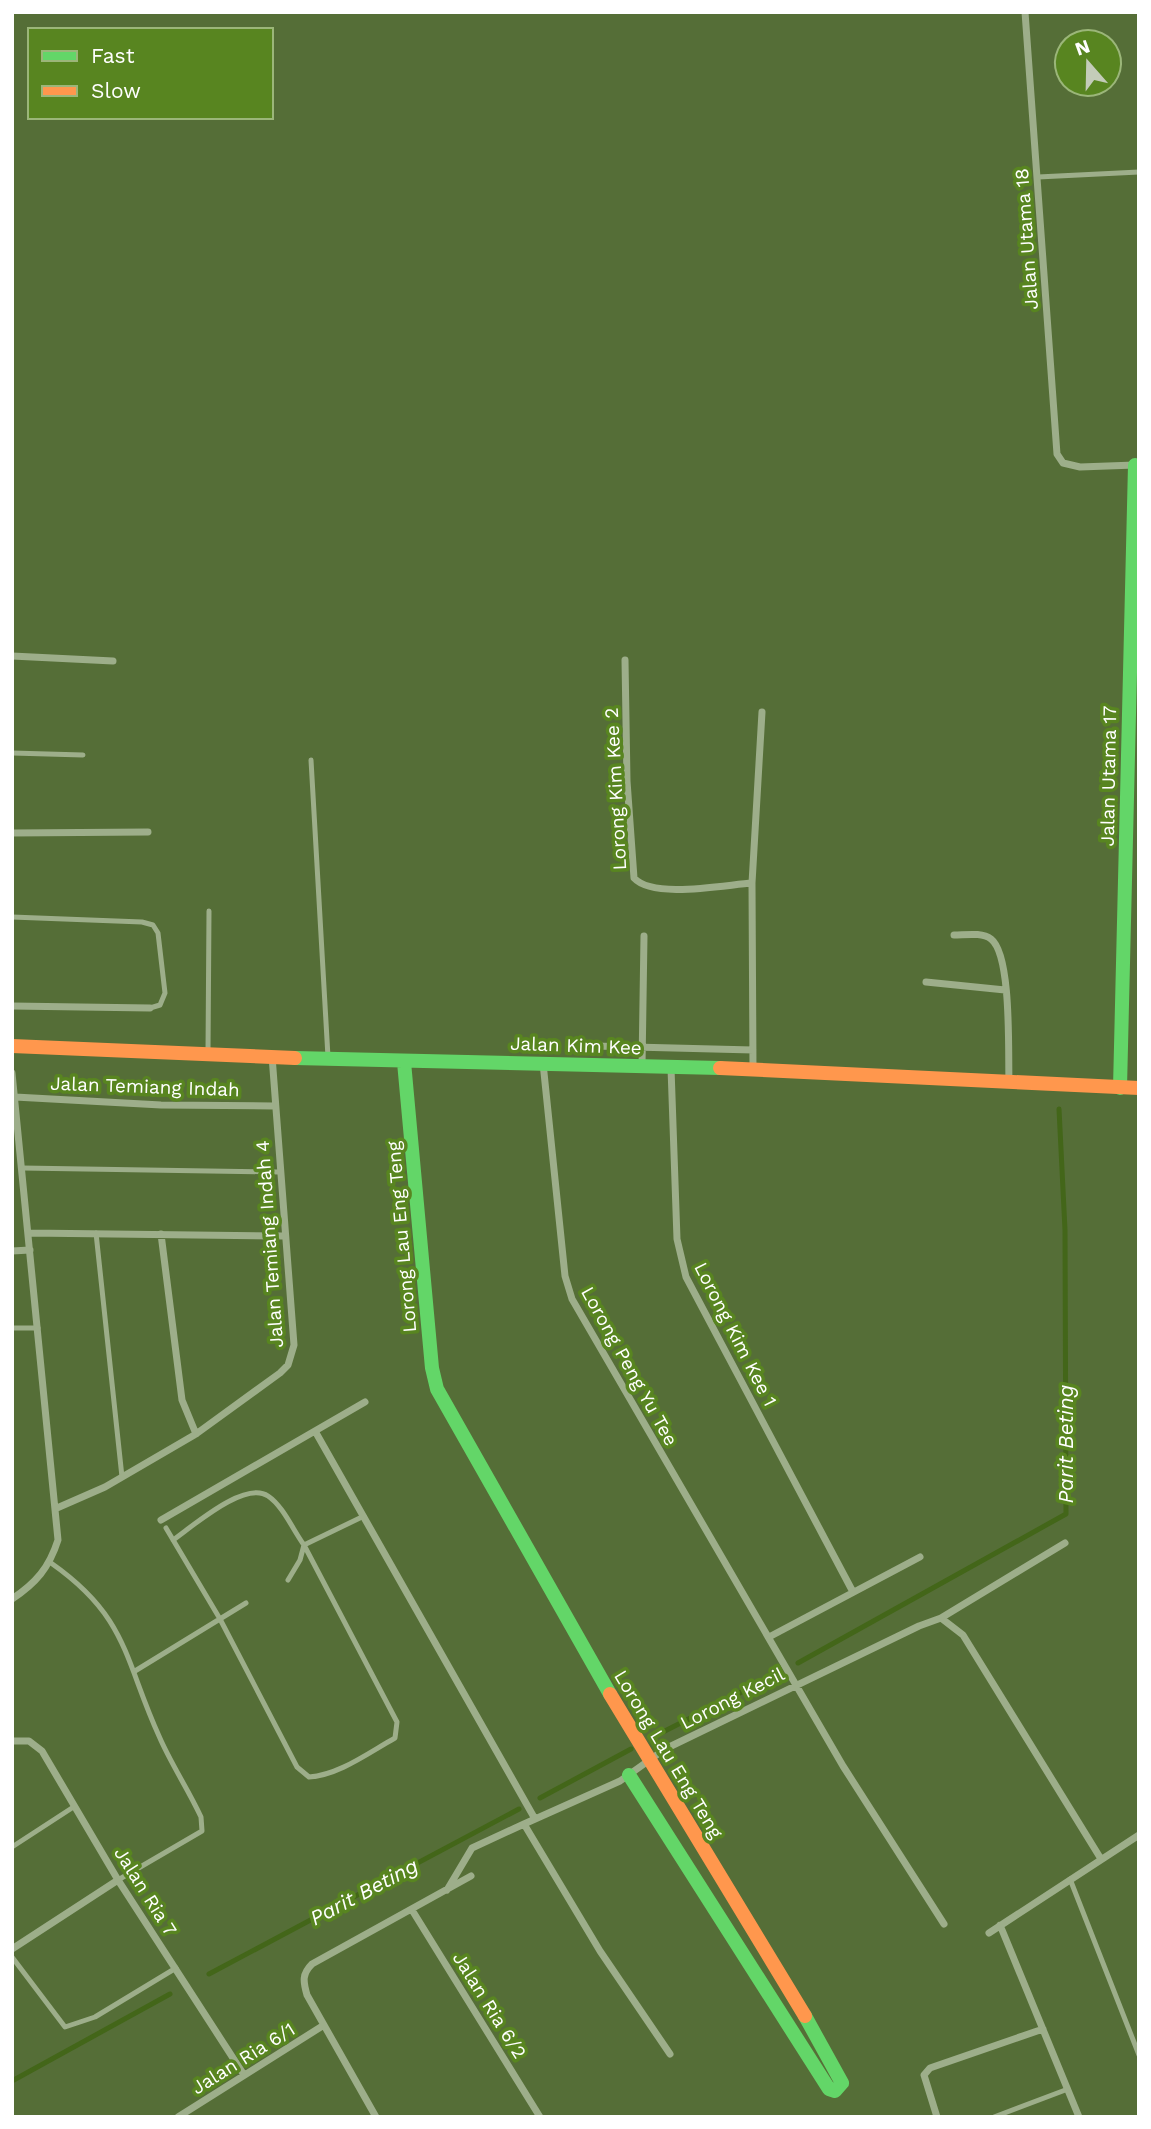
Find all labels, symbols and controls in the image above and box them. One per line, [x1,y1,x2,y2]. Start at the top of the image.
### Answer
legend [28,28,273,119]
north arrow [1053,28,1123,98]
text: N [1072,34,1093,61]
text: Fast [91,43,135,68]
text: Slow [91,78,141,103]
street label: Jalan Utama 18 [1010,167,1043,310]
street label: Jalan Utama 17 [1096,705,1121,847]
street label: Lorong Kim Kee 2 [600,707,631,871]
street label: Jalan Kim Kee [510,1032,642,1059]
street label: Jalan Temiang Indah [50,1072,240,1101]
street label: Jalan Temiang Indah 4 [251,1139,288,1348]
street label: Lorong Lau Eng Teng [382,1139,421,1334]
street label: Lorong Kim Kee 1 [689,1258,782,1410]
street label: Lorong Peng Yu Tee [576,1283,683,1450]
water label: Parit Beting [1053,1384,1078,1504]
street label: Lorong Kecil [676,1662,788,1735]
street label: Lorong Lau Eng Teng [609,1666,728,1843]
street label: Jalan Ria 7 [109,1843,182,1940]
water label: Parit Beting [305,1853,422,1931]
street label: Jalan Ria 6/2 [448,1948,531,2063]
street label: Jalan Ria 6/1 [187,2018,299,2099]

